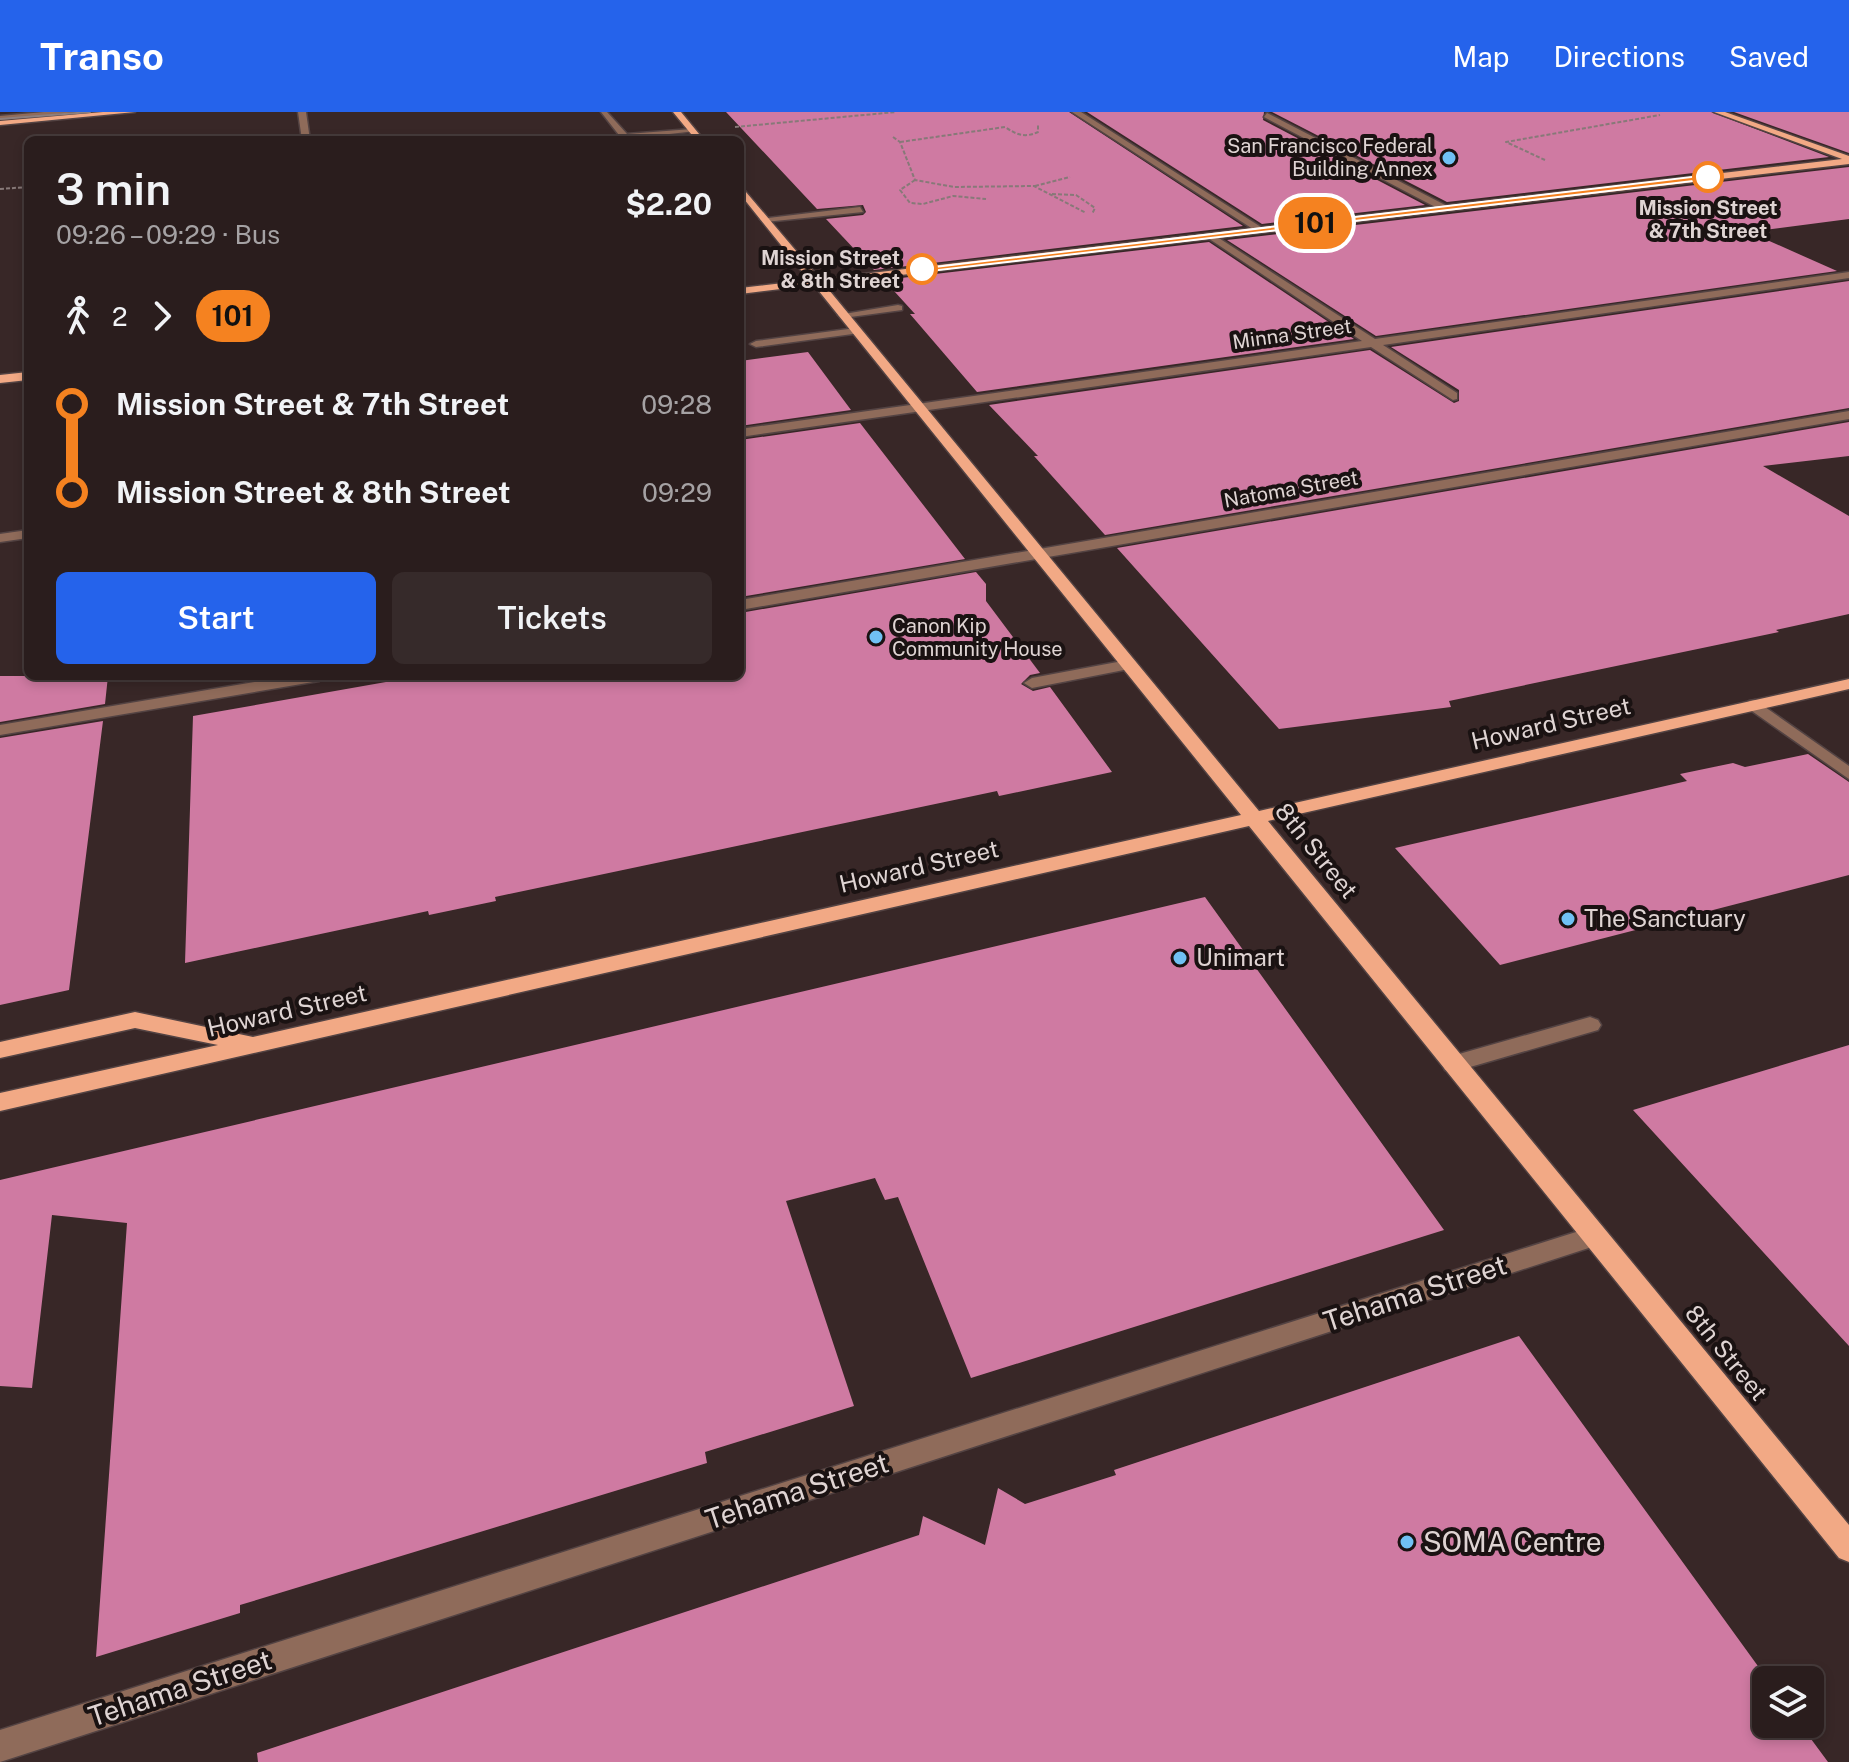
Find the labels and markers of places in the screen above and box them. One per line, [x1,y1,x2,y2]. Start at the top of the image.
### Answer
place label: San Francisco Federal Building Annex [1227,134,1433,181]
marker: San Francisco Federal Building Annex [1440,149,1458,167]
marker: Mission Street & 7th Street [1693,162,1723,192]
place label: Mission Street & 7th Street [1638,196,1778,243]
place label: Mission Street & 8th Street [761,246,900,293]
marker: Mission Street & 8th Street [907,254,937,284]
place label: Canon Kip Community House [892,614,1063,661]
marker: Canon Kip Community House [867,628,885,646]
place label: The Sanctuary [1584,904,1746,932]
marker: The Sanctuary [1559,910,1577,928]
place label: Unimart [1196,943,1285,971]
marker: Unimart [1171,949,1189,967]
place label: SOMA Centre [1423,1525,1602,1558]
marker: SOMA Centre [1398,1533,1416,1551]

